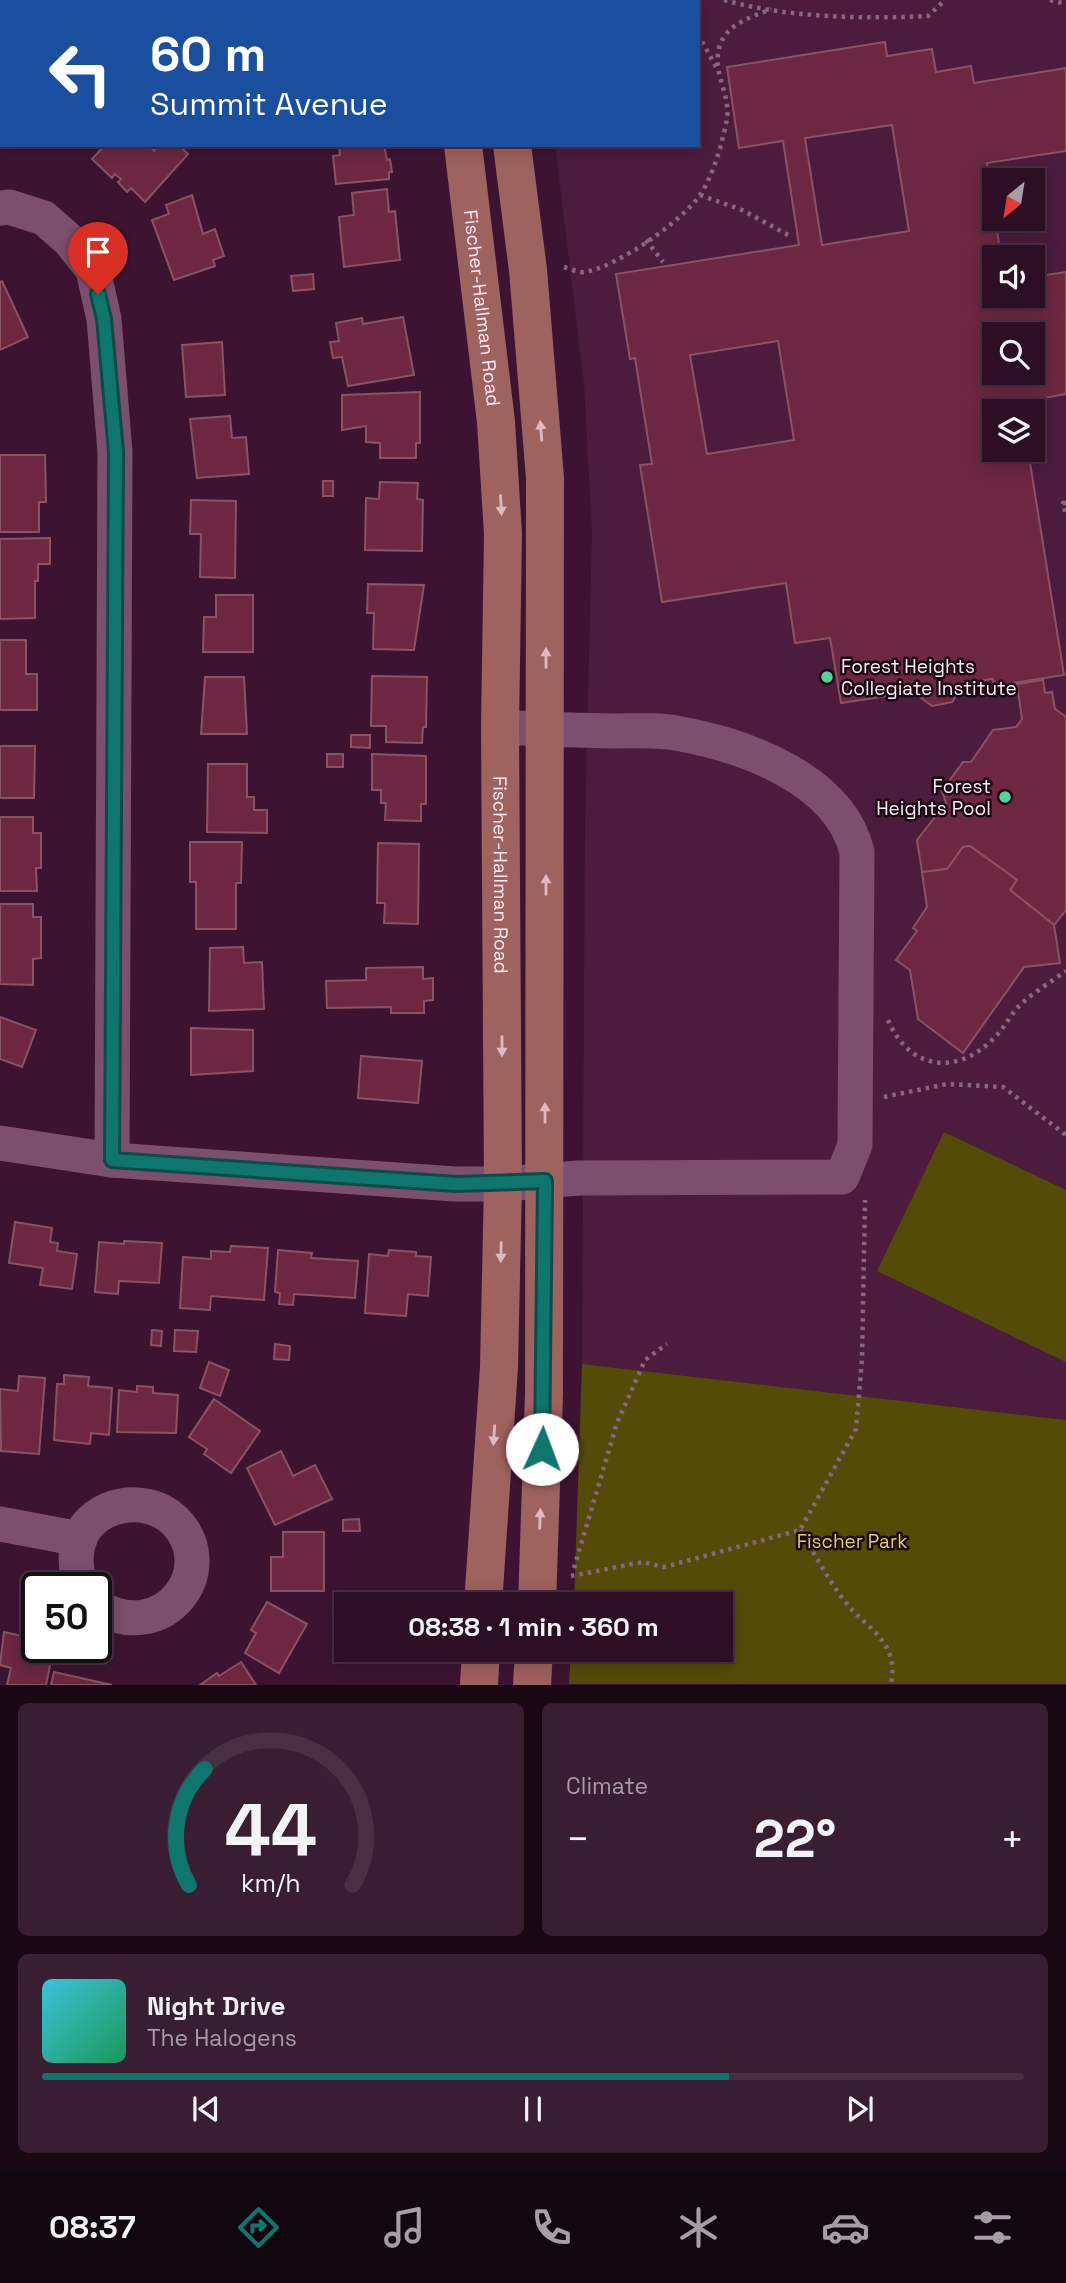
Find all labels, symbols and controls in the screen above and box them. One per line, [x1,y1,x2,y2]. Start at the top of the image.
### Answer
text: 60 m [150,23,266,85]
icon: left [35,28,126,119]
text: Summit Avenue [150,84,388,124]
north arrow [982,168,1045,231]
map controls [982,168,1045,462]
street label: Fischer-Hallman Road [458,208,506,408]
pin [68,222,128,294]
icon: arrive [79,233,117,271]
button: sound [982,245,1045,308]
button: search [982,322,1045,385]
button: layers [982,399,1045,462]
one-way arrow [535,419,546,441]
one-way arrow [496,495,507,517]
one-way arrow [540,647,552,669]
place label: Forest Heights Collegiate Institute [841,654,1017,701]
marker: Forest Heights Collegiate Institute [819,669,835,685]
place label: Forest Heights Pool [876,774,991,821]
street label: Fischer-Hallman Road [487,776,514,974]
marker: Forest Heights Pool [997,789,1013,805]
one-way arrow [540,874,552,896]
one-way arrow [496,1035,508,1057]
one-way arrow [539,1102,551,1124]
one-way arrow [496,1242,507,1264]
position arrow [505,1412,579,1486]
one-way arrow [488,1424,499,1446]
one-way arrow [535,1507,546,1529]
park label: Fischer Park [797,1529,907,1554]
speed limit sign: 50 [21,1572,112,1663]
text: 08:38 · 1 min · 360 m [408,1610,659,1644]
text: Climate [566,1771,648,1801]
text: 44 [225,1784,317,1877]
text: 22° [754,1806,836,1872]
text: − [566,1815,590,1863]
text: + [1000,1815,1024,1863]
text: km/h [241,1867,301,1899]
text: Night Drive [147,1989,285,2023]
text: The Halogens [147,2023,297,2053]
icon: previous [187,2090,225,2128]
icon: pause [514,2090,552,2128]
icon: next [841,2090,879,2128]
icon: directions [234,2203,283,2252]
icon: music [380,2203,429,2252]
icon: phone [527,2203,576,2252]
icon: climate [674,2203,723,2252]
icon: car [821,2203,870,2252]
icon: filters [968,2203,1017,2252]
text: 08:37 [49,2207,136,2247]

